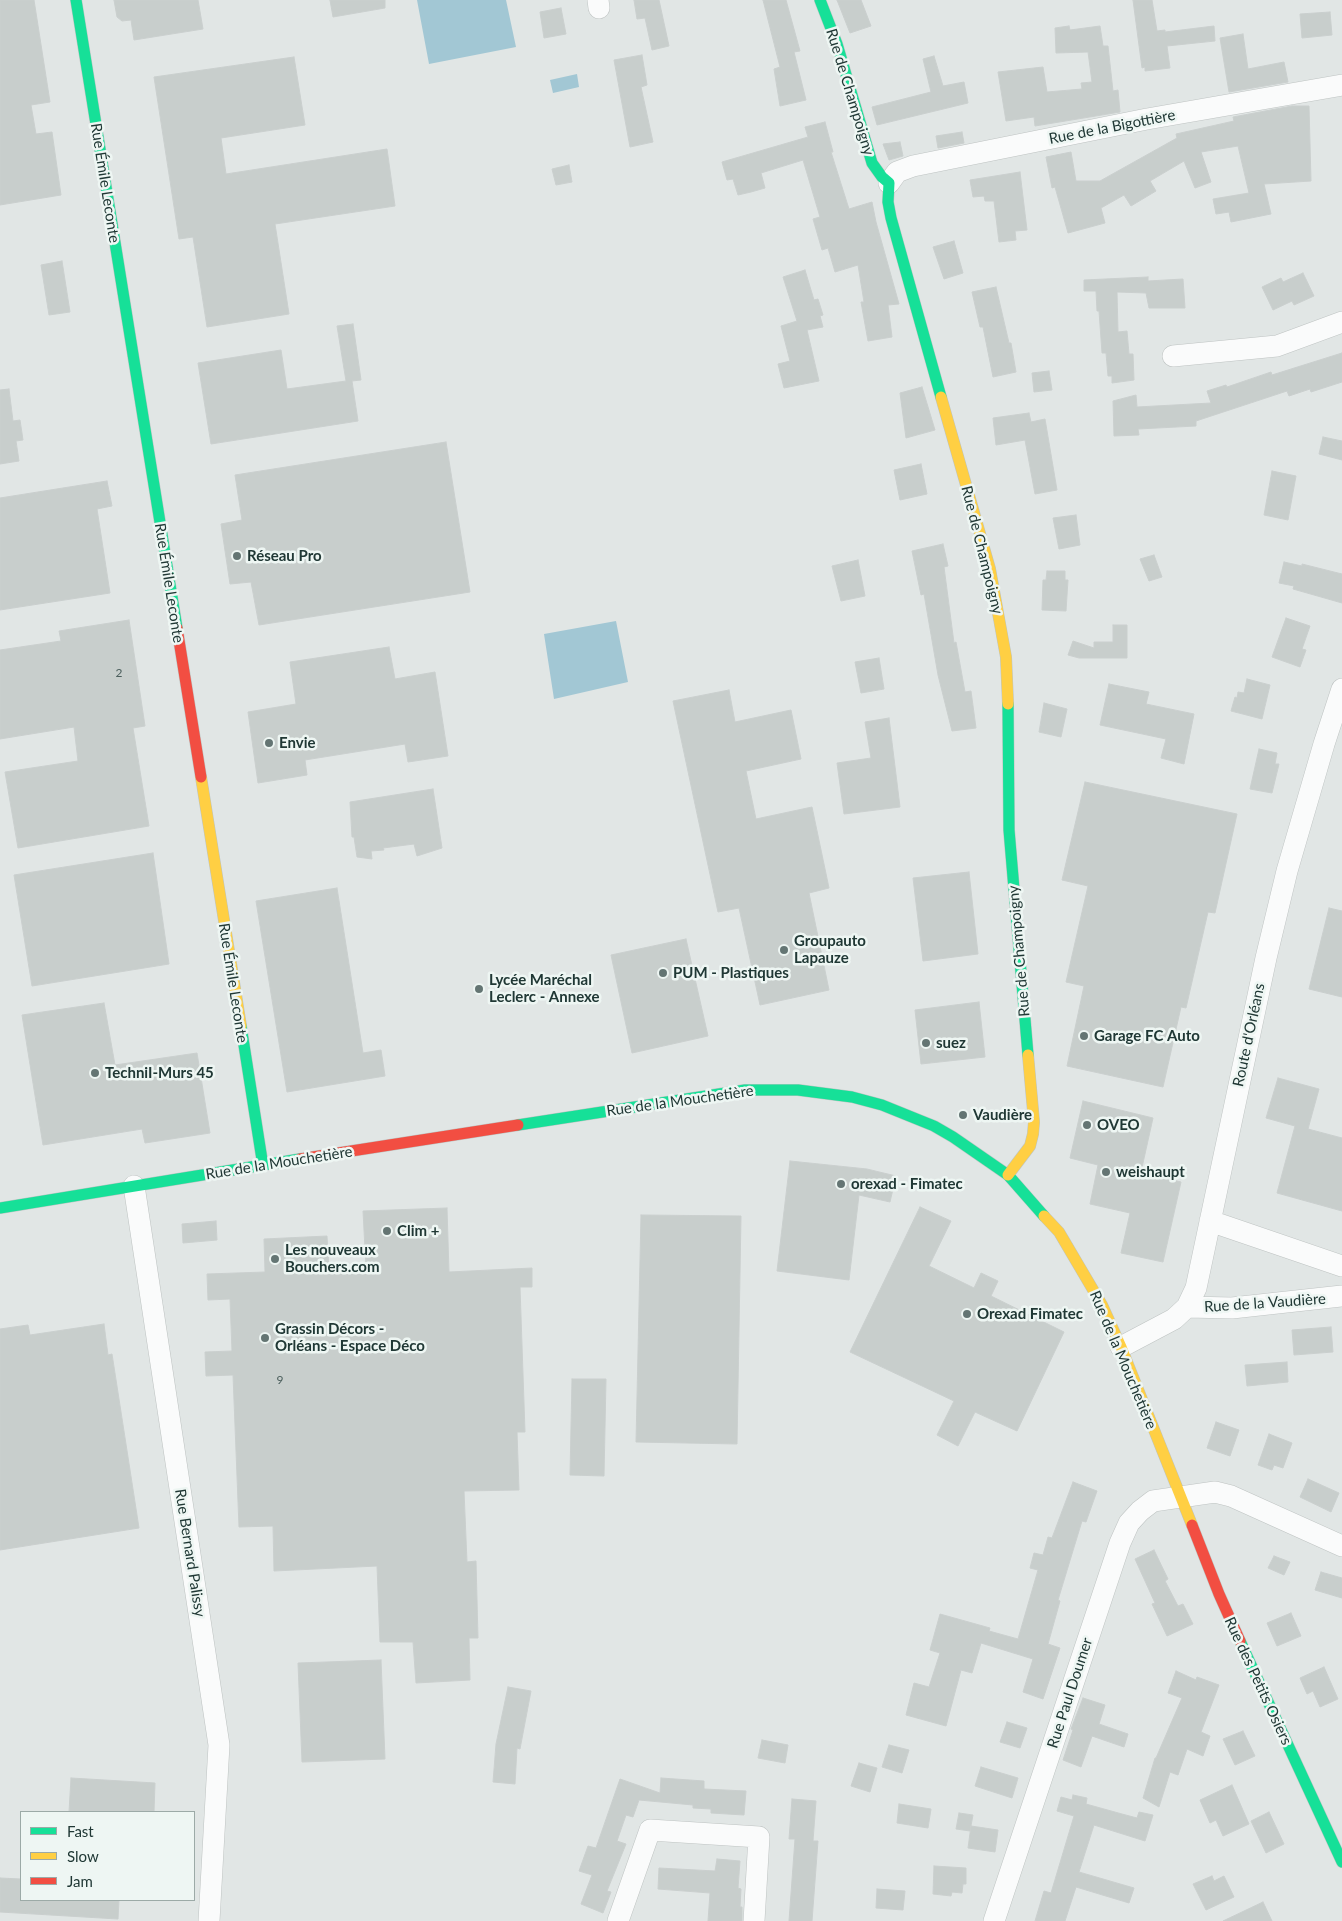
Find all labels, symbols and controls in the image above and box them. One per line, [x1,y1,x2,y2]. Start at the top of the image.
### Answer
street label: Rue de Champoigny [822,26,878,158]
street label: Rue de la Bigottière [1047,106,1177,148]
street label: Rue Émile Leconte [87,122,123,244]
street label: Rue de Champoigny [957,484,1007,616]
street label: Rue Émile Leconte [151,522,187,644]
place label: Réseau Pro [247,547,322,565]
marker: Réseau Pro [231,550,243,562]
house number: 2 [116,666,122,680]
place label: Envie [279,734,315,752]
marker: Envie [263,737,275,749]
street label: Rue de Champoigny [1004,885,1034,1017]
street label: Rue Émile Leconte [215,922,251,1044]
place label: Groupauto Lapauze [794,932,866,967]
marker: Groupauto Lapauze [778,944,790,956]
place label: PUM - Plastiques [673,964,789,982]
marker: PUM - Plastiques [657,967,669,979]
place label: Lycée Maréchal Leclerc - Annexe [489,971,600,1006]
street label: Route d'Orléans [1229,982,1269,1088]
marker: Lycée Maréchal Leclerc - Annexe [473,983,485,995]
place label: Garage FC Auto [1094,1027,1200,1045]
marker: Garage FC Auto [1078,1030,1090,1042]
place label: suez [936,1034,966,1052]
marker: suez [920,1037,932,1049]
place label: TechniI-Murs 45 [105,1064,214,1082]
marker: TechniI-Murs 45 [89,1067,101,1079]
street label: Rue de la Mouchetière [605,1082,755,1120]
place label: Vaudière [973,1106,1032,1124]
marker: Vaudière [957,1109,969,1121]
place label: OVEO [1097,1116,1140,1134]
marker: OVEO [1081,1119,1093,1131]
street label: Rue de la Mouchetière [204,1143,354,1183]
place label: weishaupt [1116,1163,1185,1181]
marker: weishaupt [1100,1166,1112,1178]
place label: orexad - Fimatec [851,1175,963,1193]
marker: orexad - Fimatec [835,1178,847,1190]
place label: Clim + [397,1222,439,1240]
marker: Clim + [381,1225,393,1237]
place label: Les nouveaux Bouchers.com [285,1241,380,1276]
marker: Les nouveaux Bouchers.com [269,1253,281,1265]
street label: Rue de la Mouchetière [1086,1288,1160,1432]
street label: Rue de la Vaudière [1203,1290,1327,1316]
place label: Orexad Fimatec [977,1305,1083,1323]
marker: Orexad Fimatec [961,1308,973,1320]
place label: Grassin Décors - Orléans - Espace Déco [275,1320,425,1355]
marker: Grassin Décors - Orléans - Espace Déco [259,1332,271,1344]
house number: 9 [277,1373,283,1387]
street label: Rue Bernard Palissy [171,1488,209,1618]
street label: Rue des Petits Osiers [1220,1614,1296,1748]
street label: Rue Paul Doumer [1044,1636,1096,1750]
legend [20,1811,195,1901]
text: Fast [67,1822,94,1840]
text: Slow [67,1847,99,1865]
text: Jam [67,1872,93,1890]

